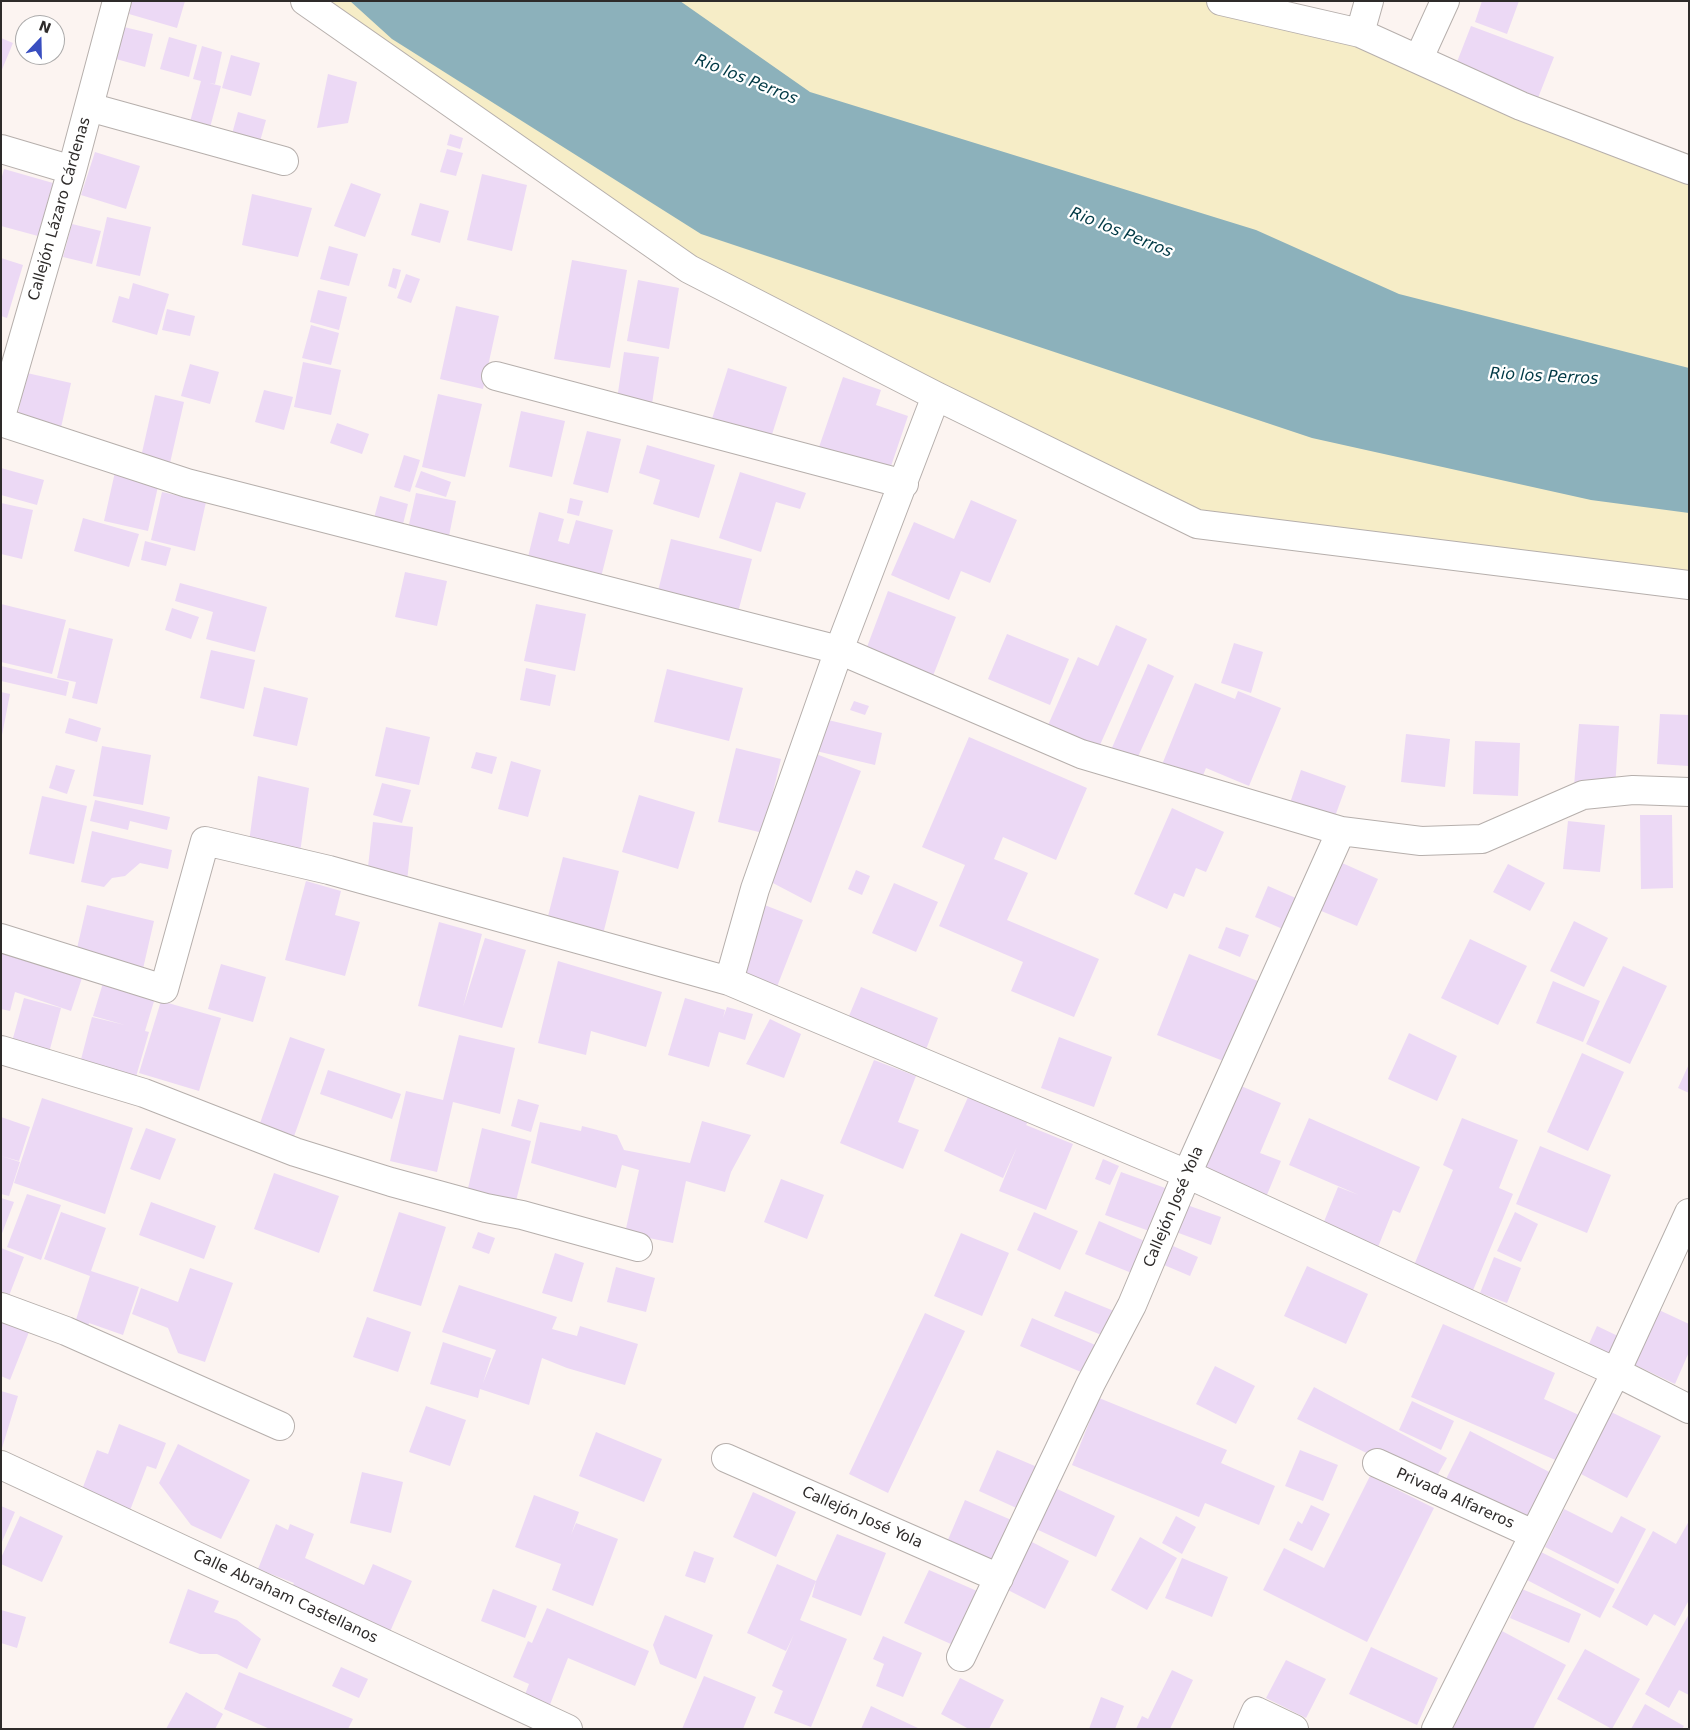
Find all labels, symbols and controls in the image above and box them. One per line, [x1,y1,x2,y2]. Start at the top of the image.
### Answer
north arrow [15,15,65,65]
text: N [37,17,53,36]
water label: Rio los Perros [692,51,800,109]
street label: Callejón Lázaro Cárdenas [25,115,95,303]
water label: Rio los Perros [1067,204,1175,262]
water label: Rio los Perros [1489,365,1599,389]
street label: Callejón José Yola [1140,1144,1208,1270]
street label: Privada Alfareros [1393,1465,1517,1533]
street label: Callejón José Yola [799,1483,925,1553]
street label: Calle Abraham Castellanos [190,1546,380,1648]

